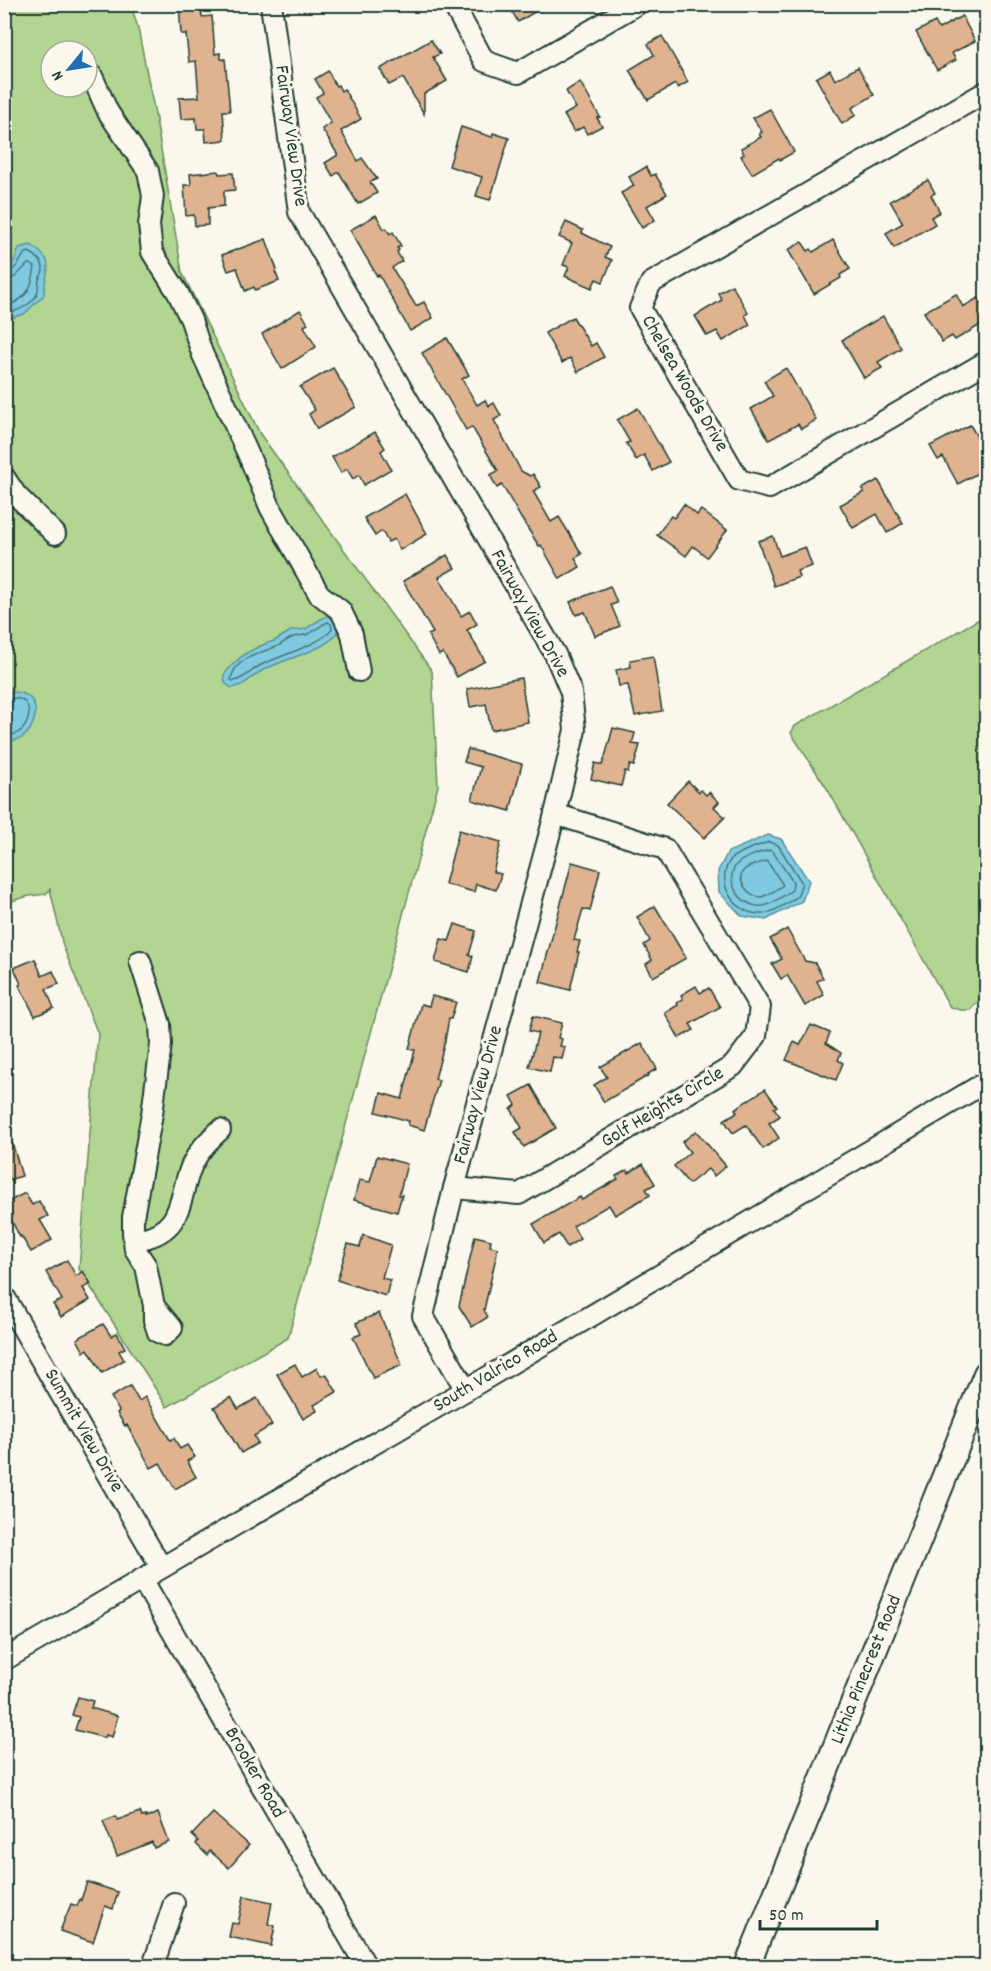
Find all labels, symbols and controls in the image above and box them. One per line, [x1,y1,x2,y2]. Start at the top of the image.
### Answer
north arrow [39,39,99,99]
street label: Fairway View Drive [266,64,314,209]
text: N [46,66,70,84]
street label: Chelsea Woods Drive [633,310,735,458]
street label: Fairway View Drive [482,545,576,683]
street label: Fairway View Drive [447,1022,511,1167]
street label: Golf Heights Circle [596,1060,730,1156]
street label: South Valrico Road [428,1324,564,1420]
street label: Summit View Drive [36,1364,130,1498]
street label: Lithia Pinecrest Road [824,1591,910,1749]
street label: Brooker Road [217,1722,291,1824]
scale bar [760,1893,877,1931]
text: 50 m [769,1904,804,1929]

